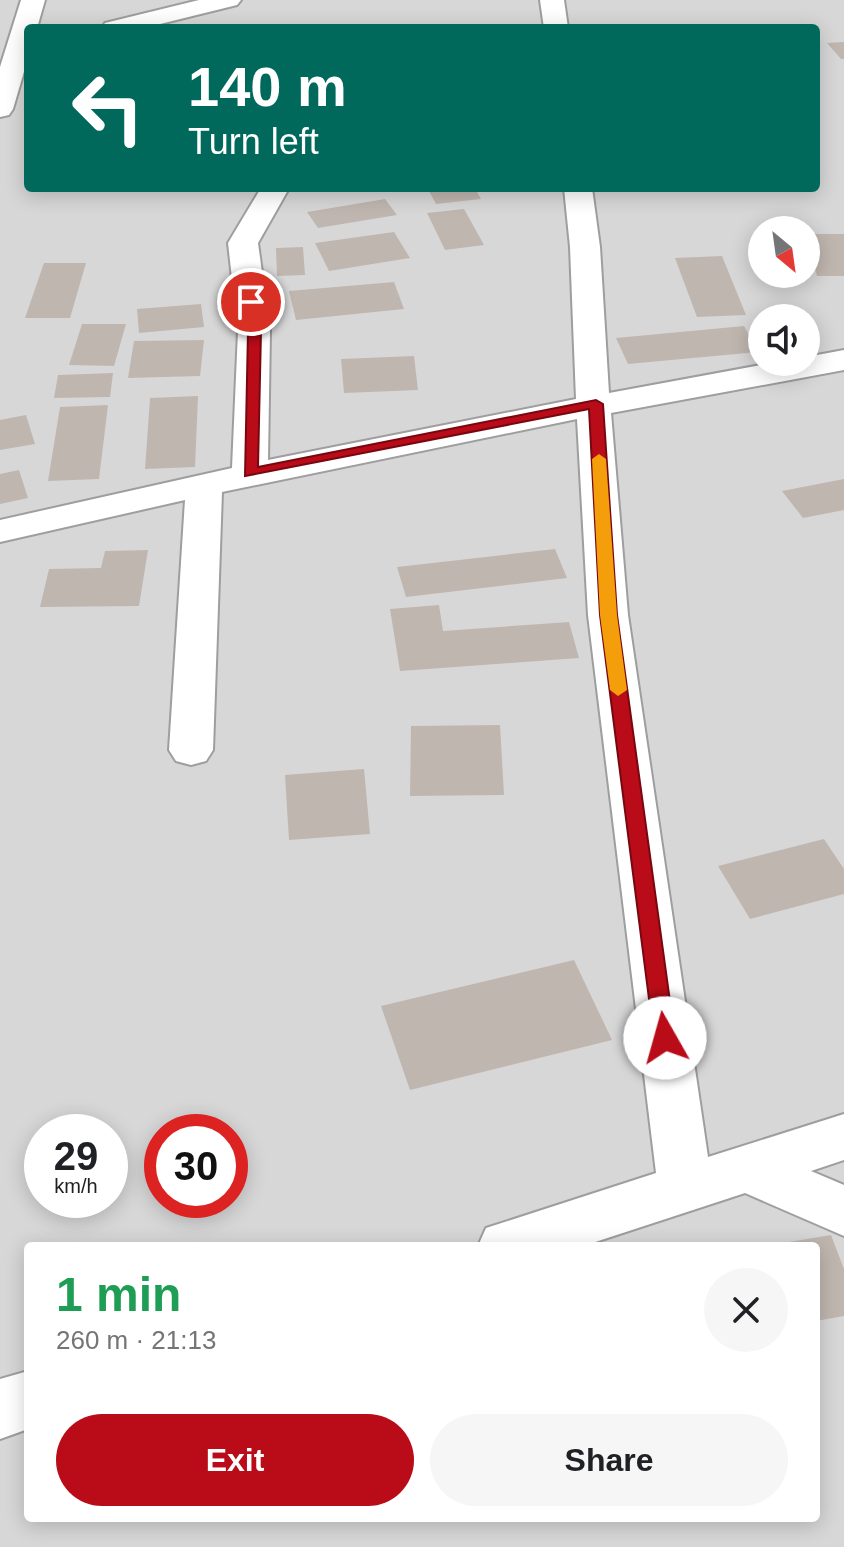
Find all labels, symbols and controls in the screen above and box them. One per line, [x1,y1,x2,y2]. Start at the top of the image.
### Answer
text: 140 m [188,55,347,118]
icon: left [56,56,160,160]
text: Turn left [188,121,319,162]
north arrow [748,216,820,288]
map controls [748,216,820,376]
pin [217,268,285,336]
icon: arrive [229,280,273,324]
button: sound [748,304,820,376]
position arrow [623,996,707,1080]
speed limit sign: 30 [144,1114,248,1218]
text: 29 [54,1134,98,1178]
text: km/h [54,1175,98,1197]
text: 1 min [56,1268,181,1321]
button: close [704,1268,788,1352]
text: 260 m · 21:13 [56,1325,216,1355]
button: Exit [56,1414,414,1506]
button: Share [430,1414,788,1506]

